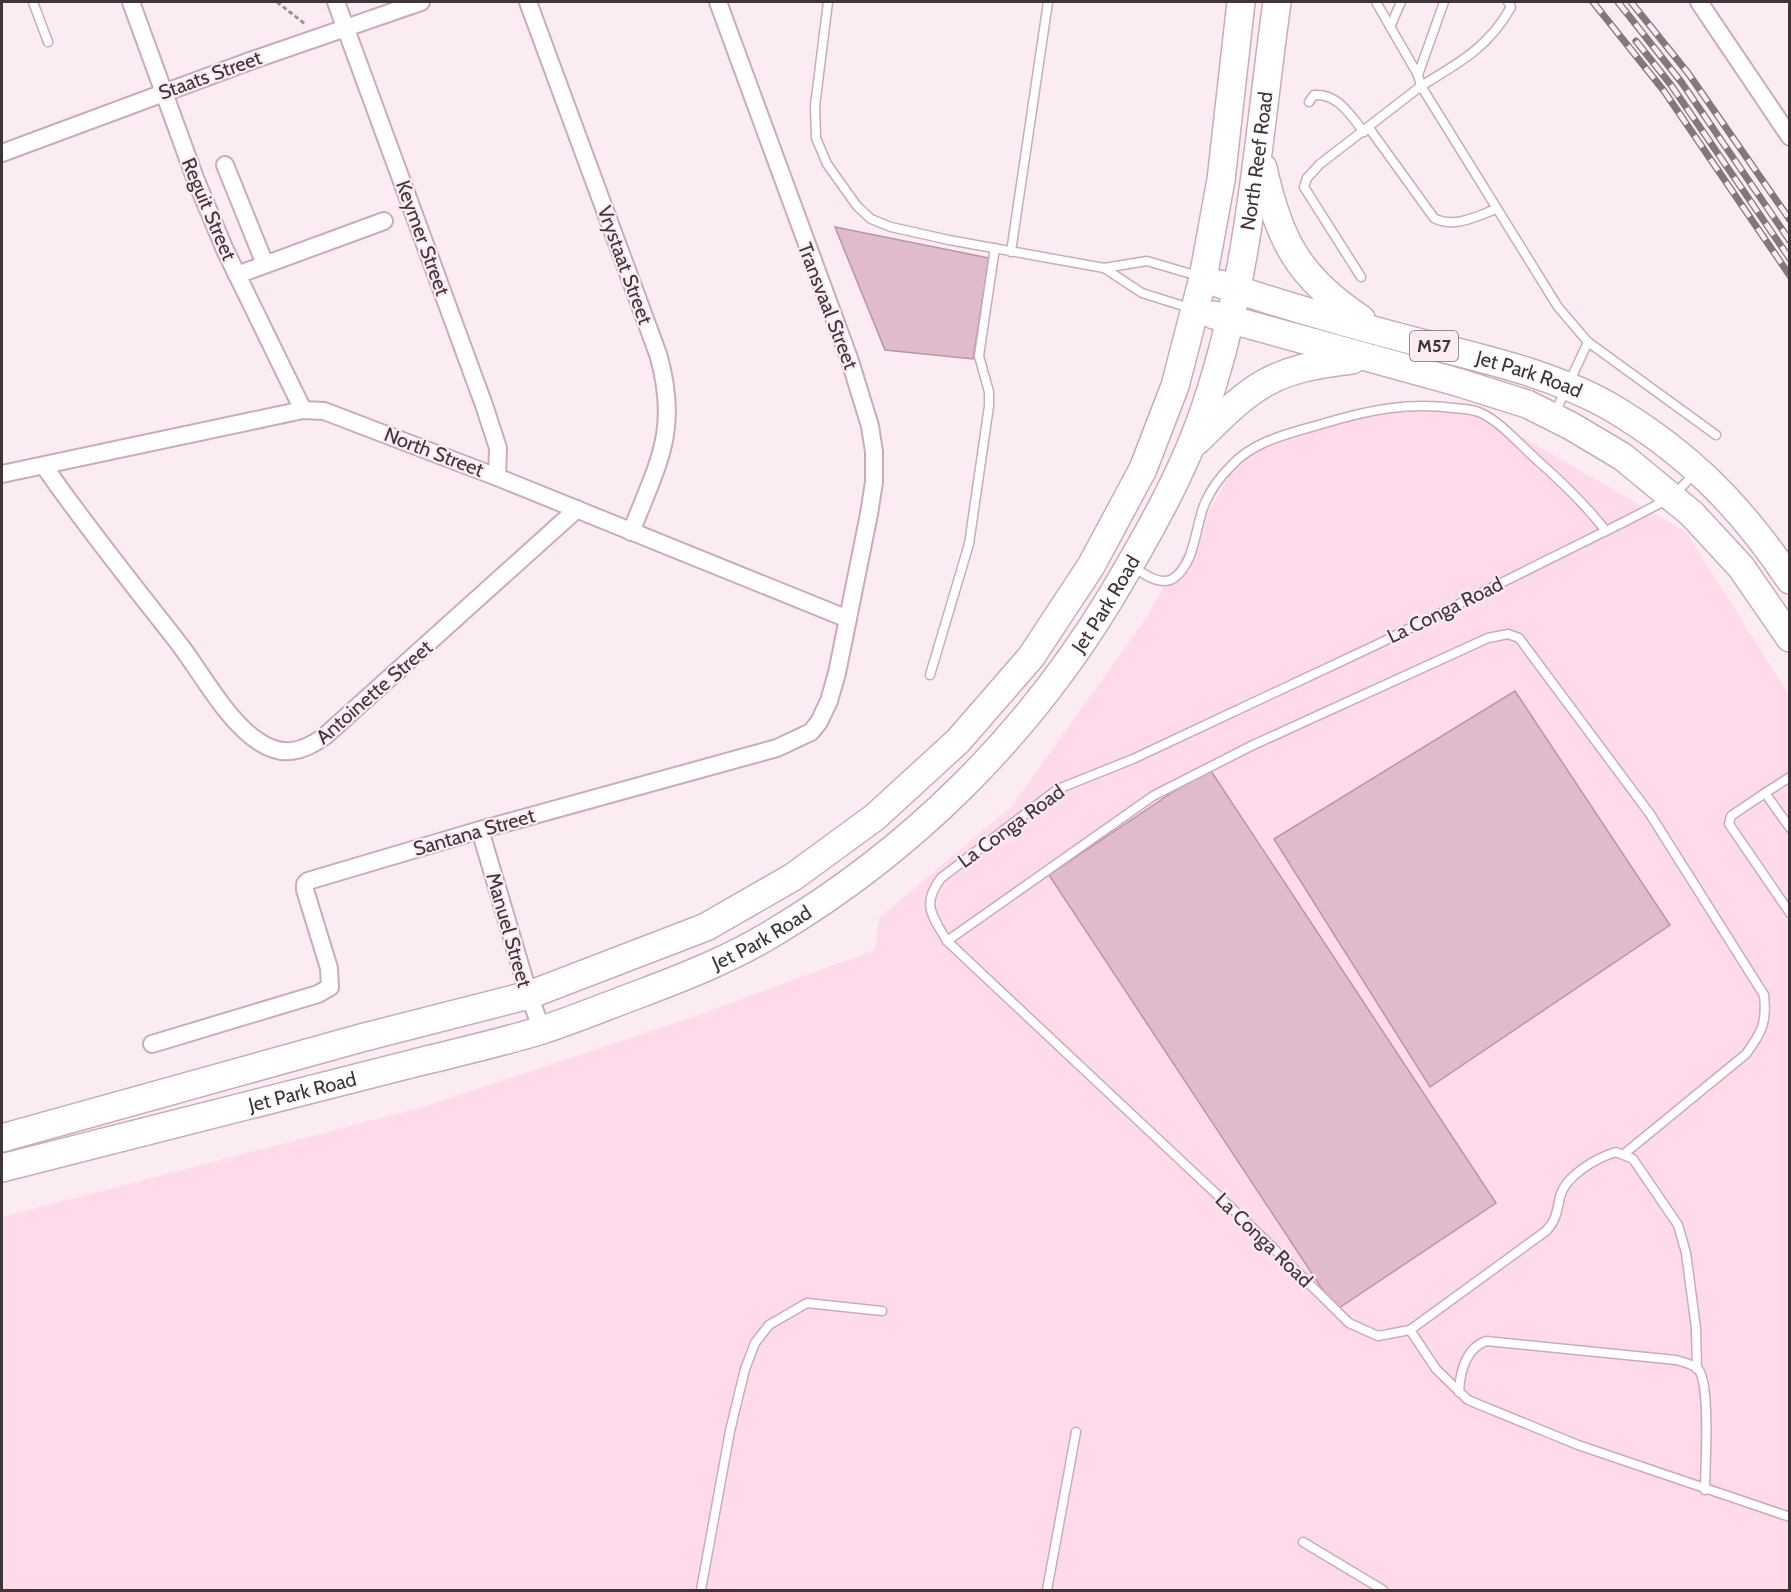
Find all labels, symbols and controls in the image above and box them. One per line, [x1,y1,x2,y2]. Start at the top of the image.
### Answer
street label: Staats Street [155,45,265,105]
street label: North Reef Road [1235,90,1278,232]
street label: Reguit Street [177,154,241,264]
street label: Keymer Street [391,177,455,299]
street label: Vrystaat Street [592,202,658,328]
street label: Transvaal Street [793,239,863,373]
road number: M57 [1410,331,1458,361]
street label: Jet Park Road [1473,345,1586,403]
street label: North Street [381,422,487,482]
street label: Jet Park Road [1066,551,1145,658]
street label: La Conga Road [1383,572,1507,648]
street label: Antoinette Street [311,635,437,749]
street label: La Conga Road [953,779,1069,873]
street label: Santana Street [410,803,538,861]
street label: Manuel Street [481,870,537,990]
street label: Jet Park Road [707,900,816,975]
street label: Jet Park Road [245,1067,359,1117]
street label: La Conga Road [1210,1188,1318,1292]

